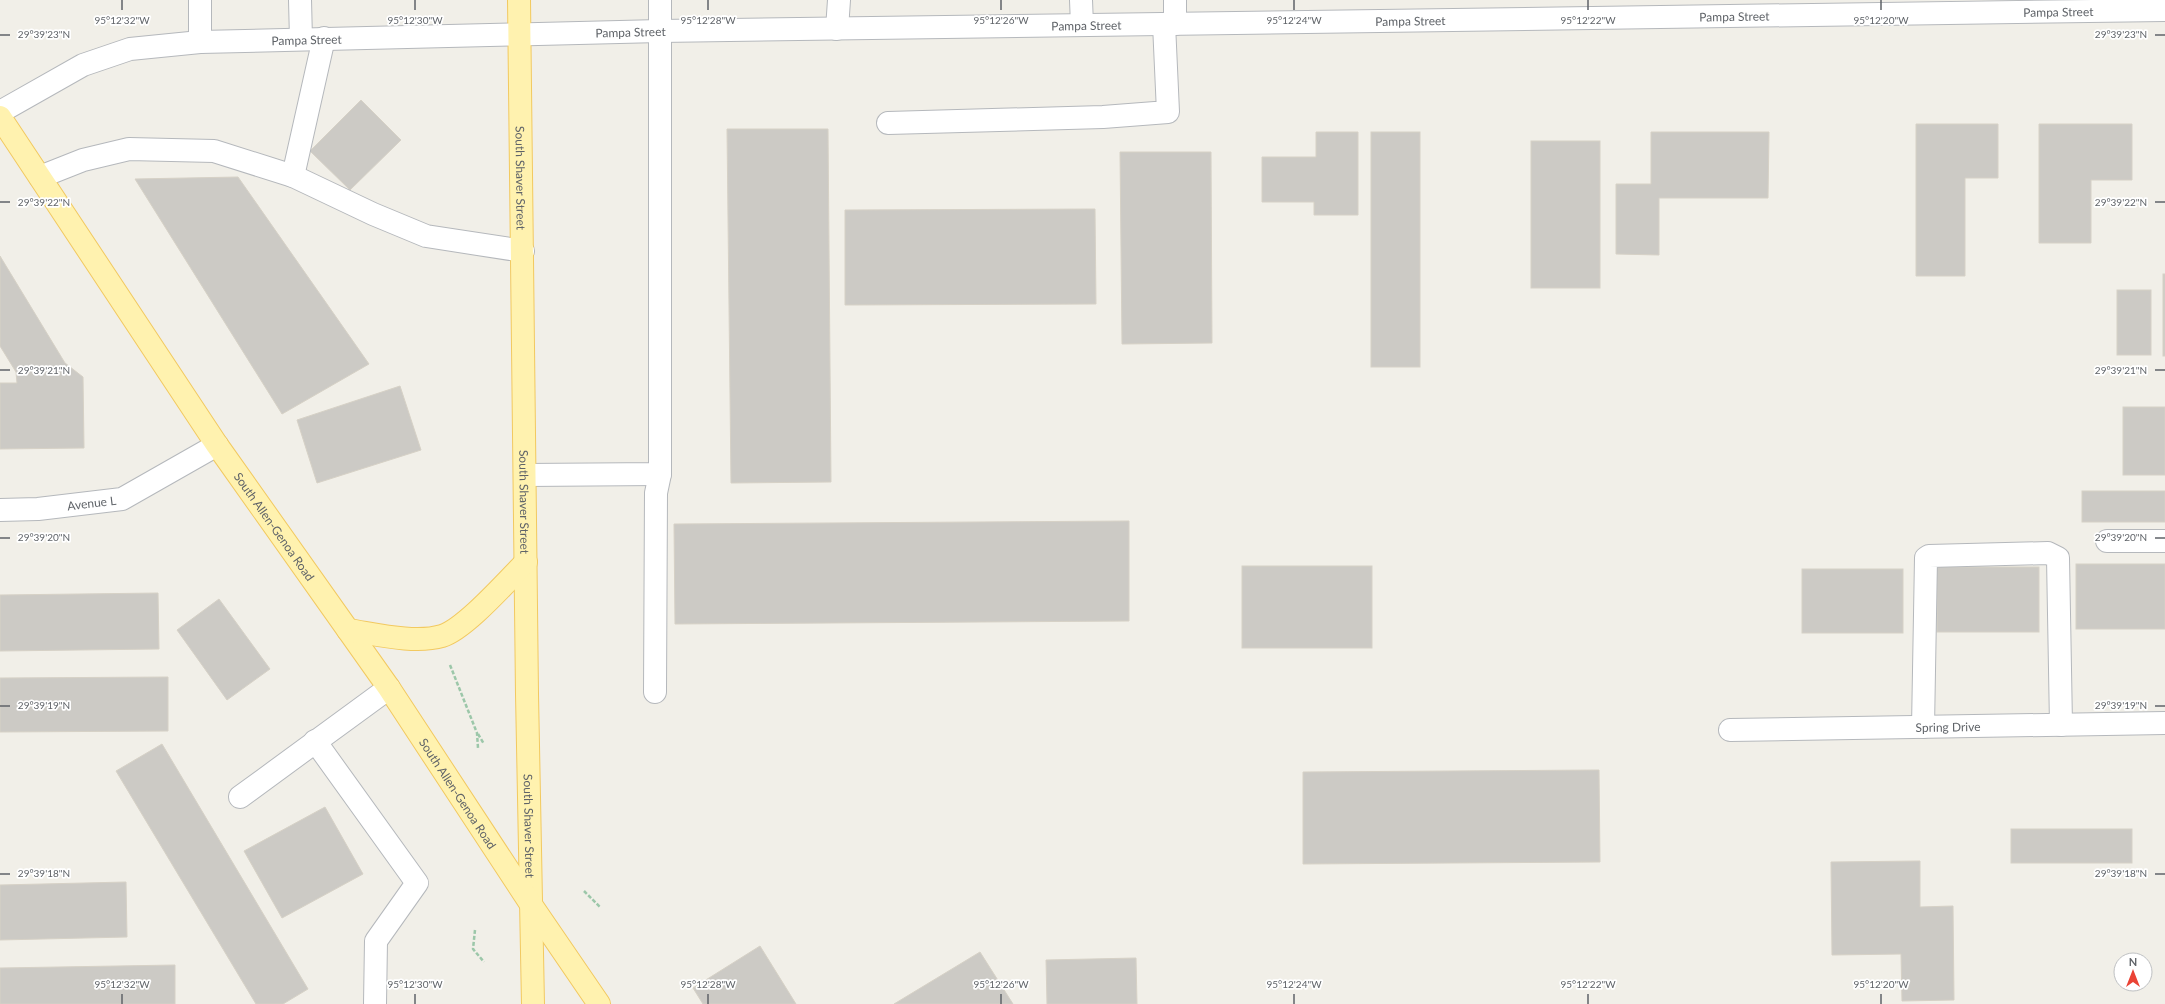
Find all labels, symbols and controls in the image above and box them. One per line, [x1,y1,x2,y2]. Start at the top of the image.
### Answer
street label: Pampa Street [2023,3,2094,19]
street label: Pampa Street [1699,8,1770,24]
street label: Pampa Street [1375,13,1446,29]
text: 95°12'32"W [94,14,150,26]
text: 95°12'30"W [387,14,443,26]
text: 95°12'28"W [680,14,736,26]
text: 95°12'26"W [973,14,1029,26]
text: 95°12'24"W [1266,14,1322,26]
text: 95°12'22"W [1560,14,1616,26]
text: 95°12'20"W [1853,14,1909,26]
street label: Pampa Street [1051,17,1122,33]
street label: Pampa Street [595,23,666,40]
text: 29°39'23"N [18,28,70,40]
text: 29°39'23"N [2095,28,2147,40]
street label: Pampa Street [271,31,343,48]
street label: South Shaver Street [513,126,529,231]
text: 29°39'22"N [18,196,70,208]
text: 29°39'22"N [2095,196,2147,208]
text: 29°39'21"N [18,364,70,376]
text: 29°39'21"N [2095,364,2147,376]
street label: South Shaver Street [517,450,533,555]
street label: South Allen-Genoa Road [231,469,318,583]
street label: Avenue L [66,492,117,513]
text: 29°39'20"N [18,531,70,543]
text: 29°39'20"N [2095,531,2147,543]
text: 29°39'19"N [18,699,70,711]
text: 29°39'19"N [2095,699,2147,711]
street label: Spring Drive [1915,718,1981,735]
street label: South Allen-Genoa Road [416,735,500,852]
street label: South Shaver Street [521,774,538,879]
text: 29°39'18"N [18,867,70,879]
text: 29°39'18"N [2095,867,2147,879]
north arrow [2113,952,2153,992]
text: N [2129,955,2137,968]
text: 95°12'32"W [94,978,150,990]
text: 95°12'30"W [387,978,443,990]
text: 95°12'28"W [680,978,736,990]
text: 95°12'26"W [973,978,1029,990]
text: 95°12'24"W [1266,978,1322,990]
text: 95°12'22"W [1560,978,1616,990]
text: 95°12'20"W [1853,978,1909,990]

